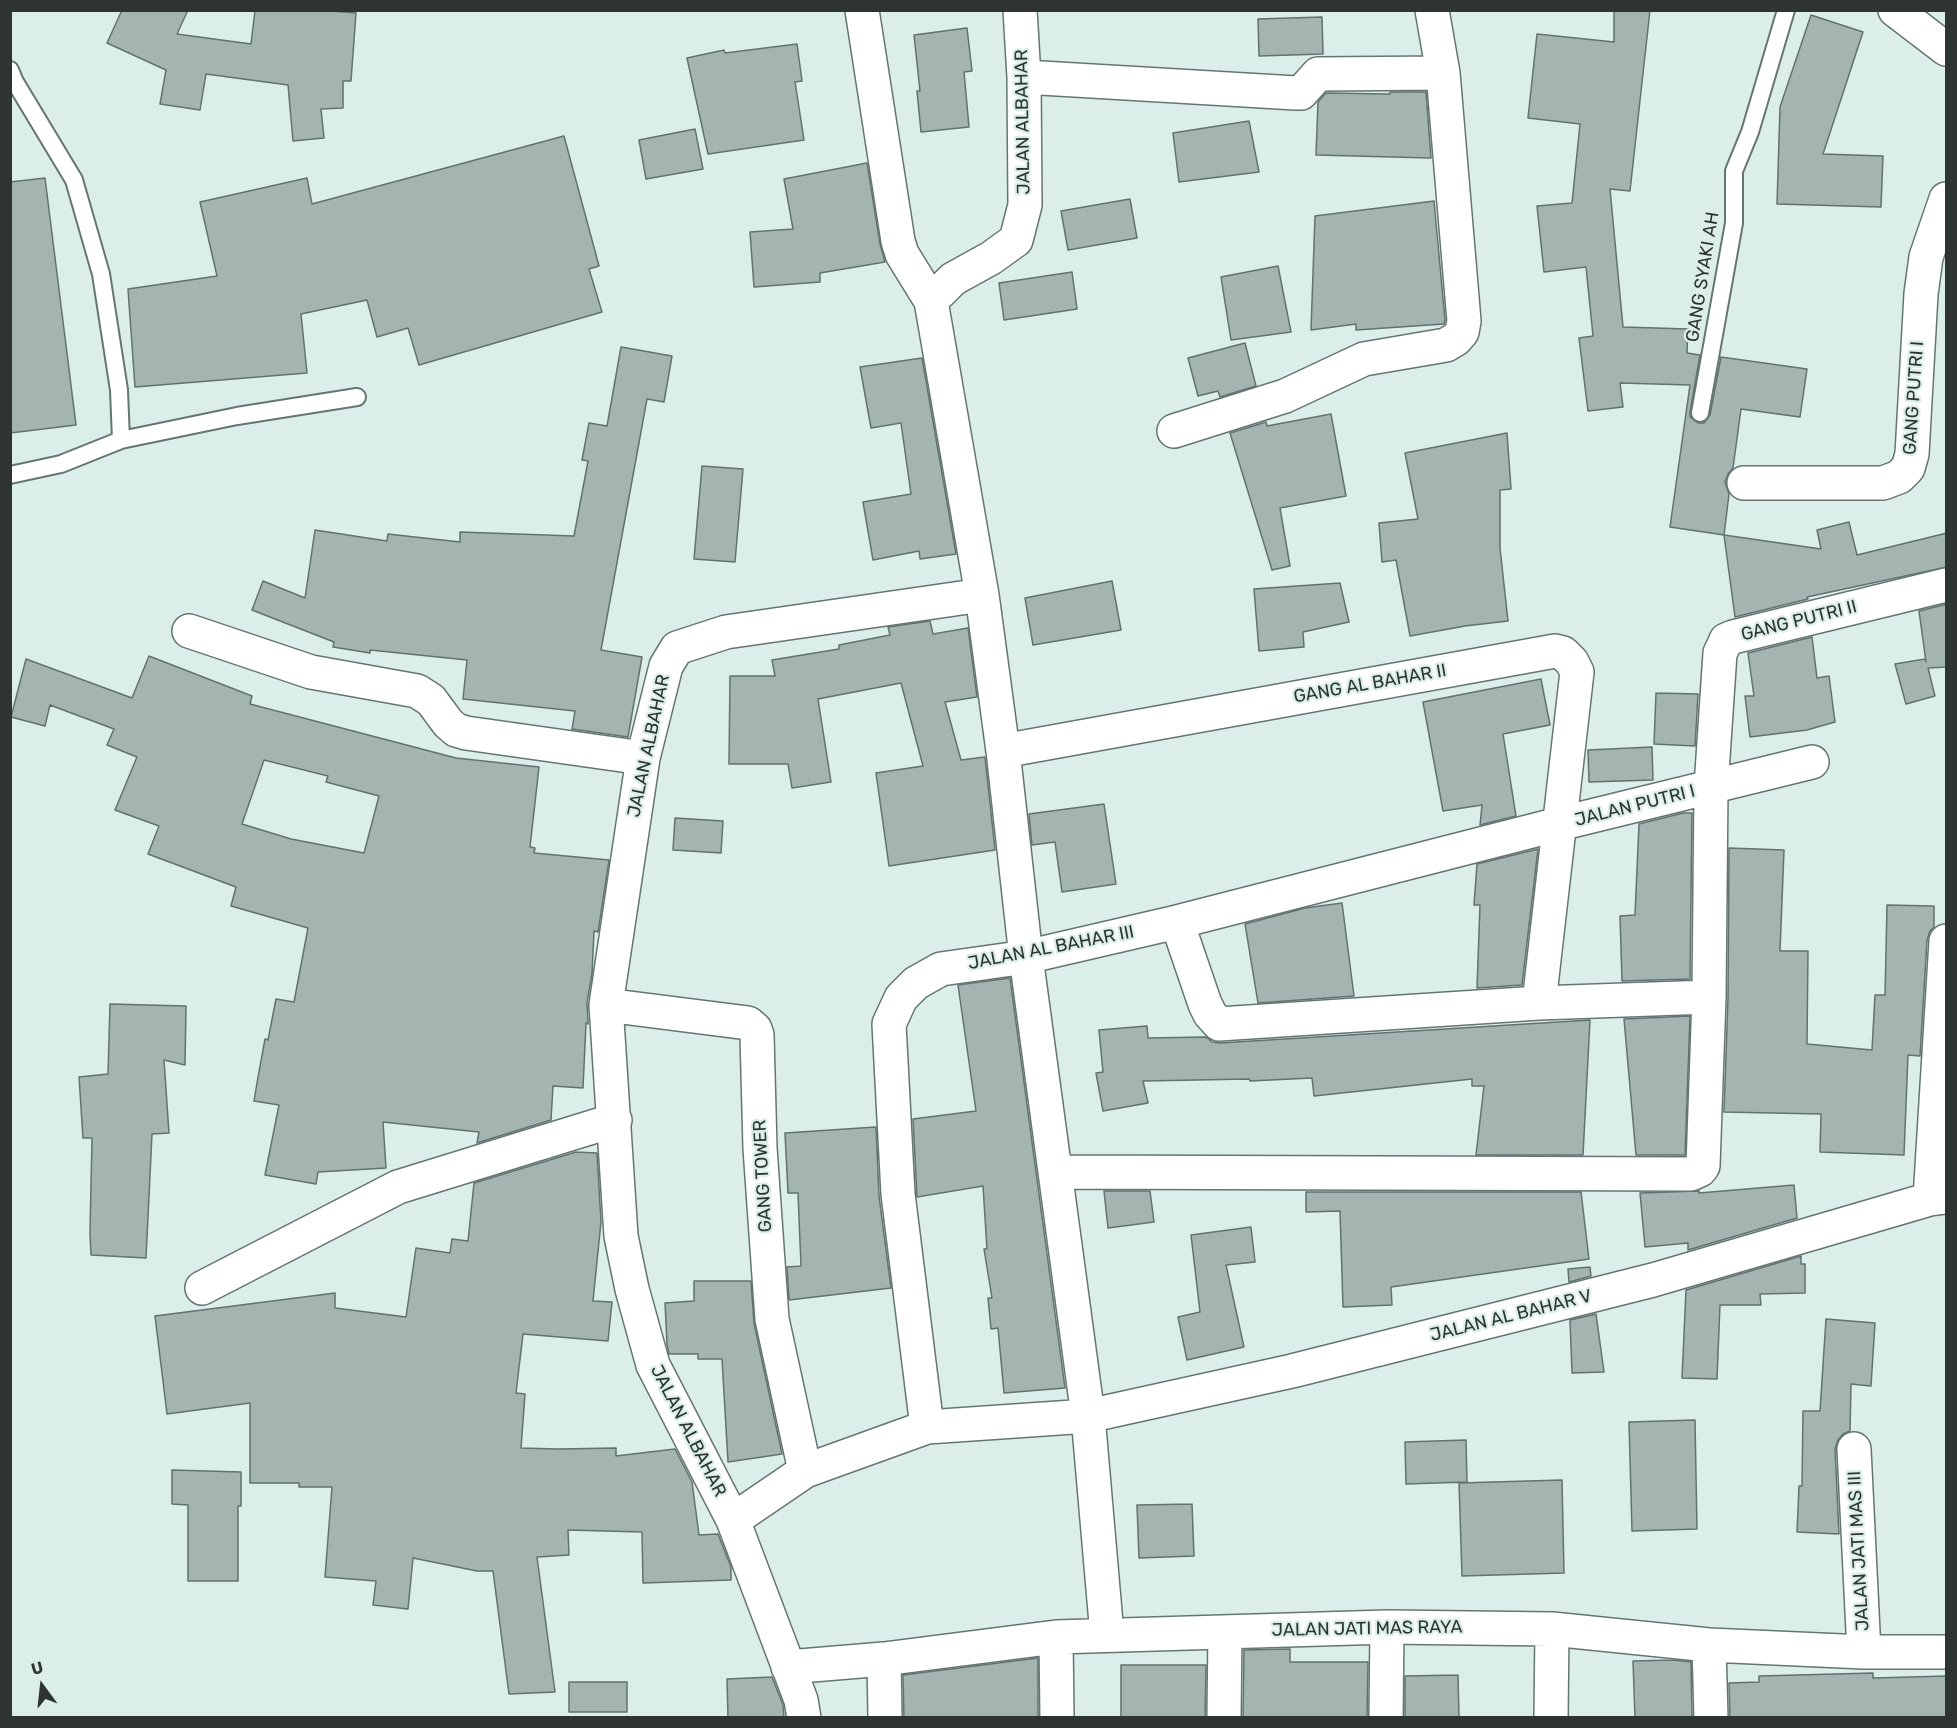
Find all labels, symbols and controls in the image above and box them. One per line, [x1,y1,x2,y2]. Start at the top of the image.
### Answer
street label: JALAN ALBAHAR [1011,49,1035,195]
street label: GANG SYAKI AH [1682,210,1724,344]
street label: GANG PUTRI I [1899,340,1929,456]
street label: GANG PUTRI II [1739,596,1859,646]
street label: GANG AL BAHAR II [1292,660,1448,708]
street label: JALAN ALBAHAR [623,673,675,819]
street label: JALAN PUTRI I [1573,781,1697,831]
street label: JALAN AL BAHAR III [966,921,1136,975]
street label: GANG TOWER [749,1119,777,1233]
street label: JALAN AL BAHAR V [1428,1285,1594,1347]
street label: JALAN ALBAHAR [645,1361,731,1501]
street label: JALAN JATI MAS III [1844,1470,1874,1632]
street label: JALAN JATI MAS RAYA [1271,1617,1463,1641]
north arrow [12,1656,72,1716]
text: U [29,1657,45,1679]

